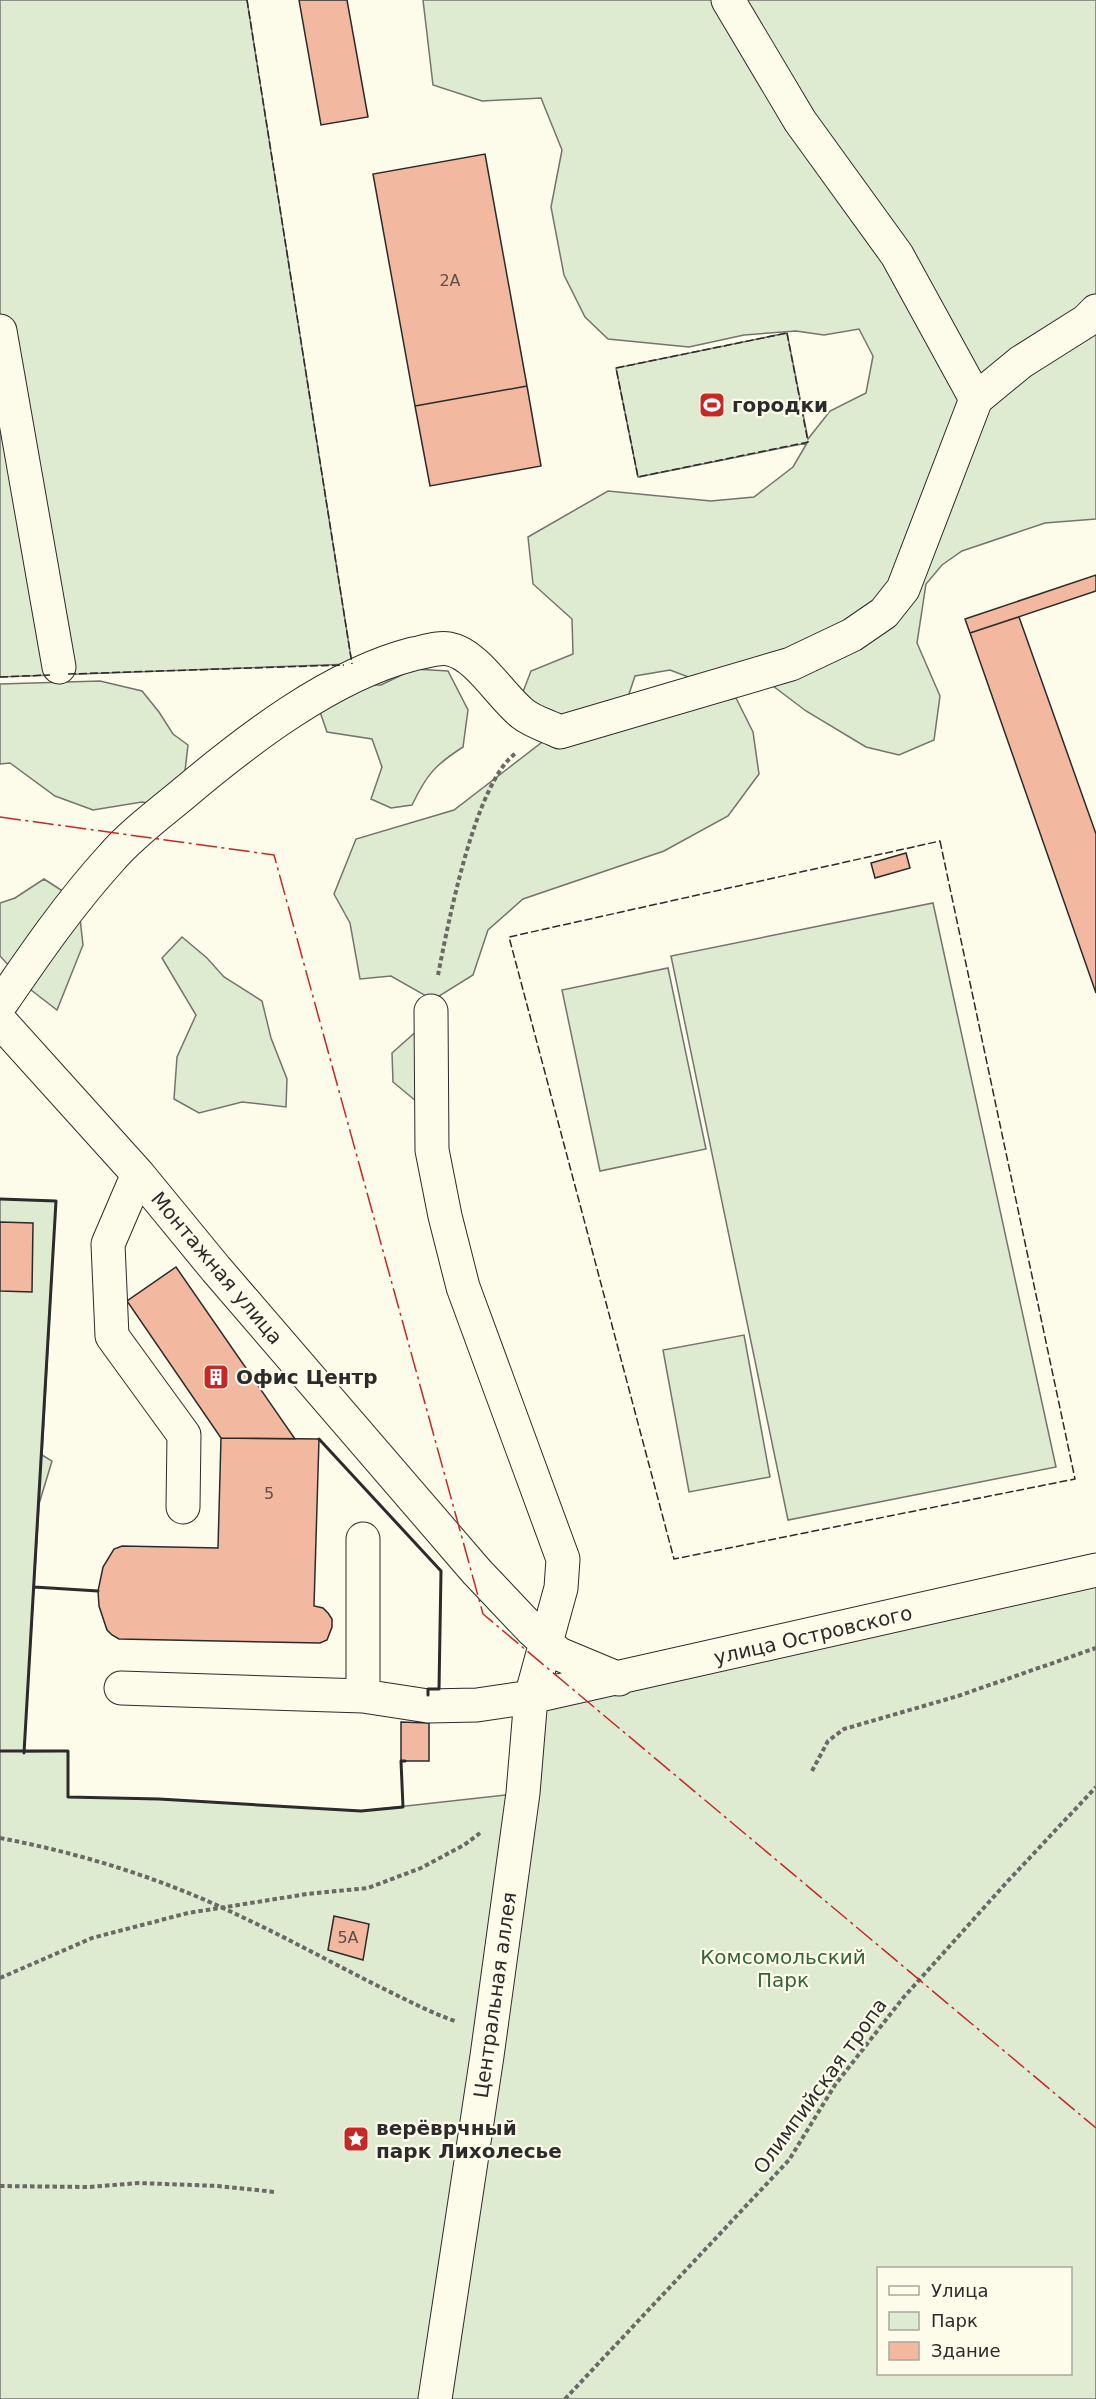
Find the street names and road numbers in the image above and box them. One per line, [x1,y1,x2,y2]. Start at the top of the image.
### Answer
street label: Монтажная улица [146,1187,288,1349]
street label: улица Островского [711,1600,915,1670]
street label: Центральная аллея [469,1890,521,2100]
street label: Олимпийская тропа [748,1993,892,2179]

